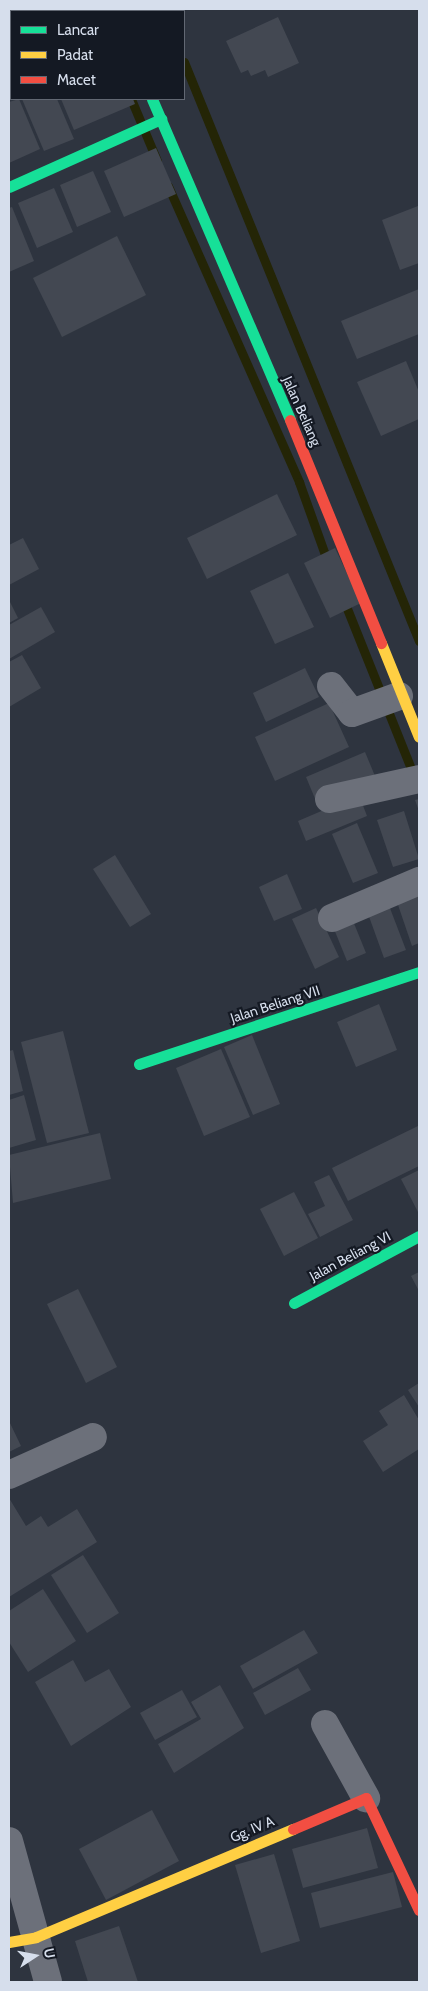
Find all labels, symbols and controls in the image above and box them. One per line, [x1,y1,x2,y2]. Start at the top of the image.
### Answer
legend [10,10,185,100]
text: Lancar [57,21,99,39]
text: Padat [57,46,93,64]
text: Macet [57,71,96,89]
street label: Jalan Beliang [279,374,325,448]
street label: Jalan Beliang VII [228,982,322,1026]
street label: Jalan Beliang VI [306,1228,394,1284]
street label: Gg. IV A [227,1812,277,1846]
north arrow [10,1931,60,1981]
text: U [40,1946,60,1960]

